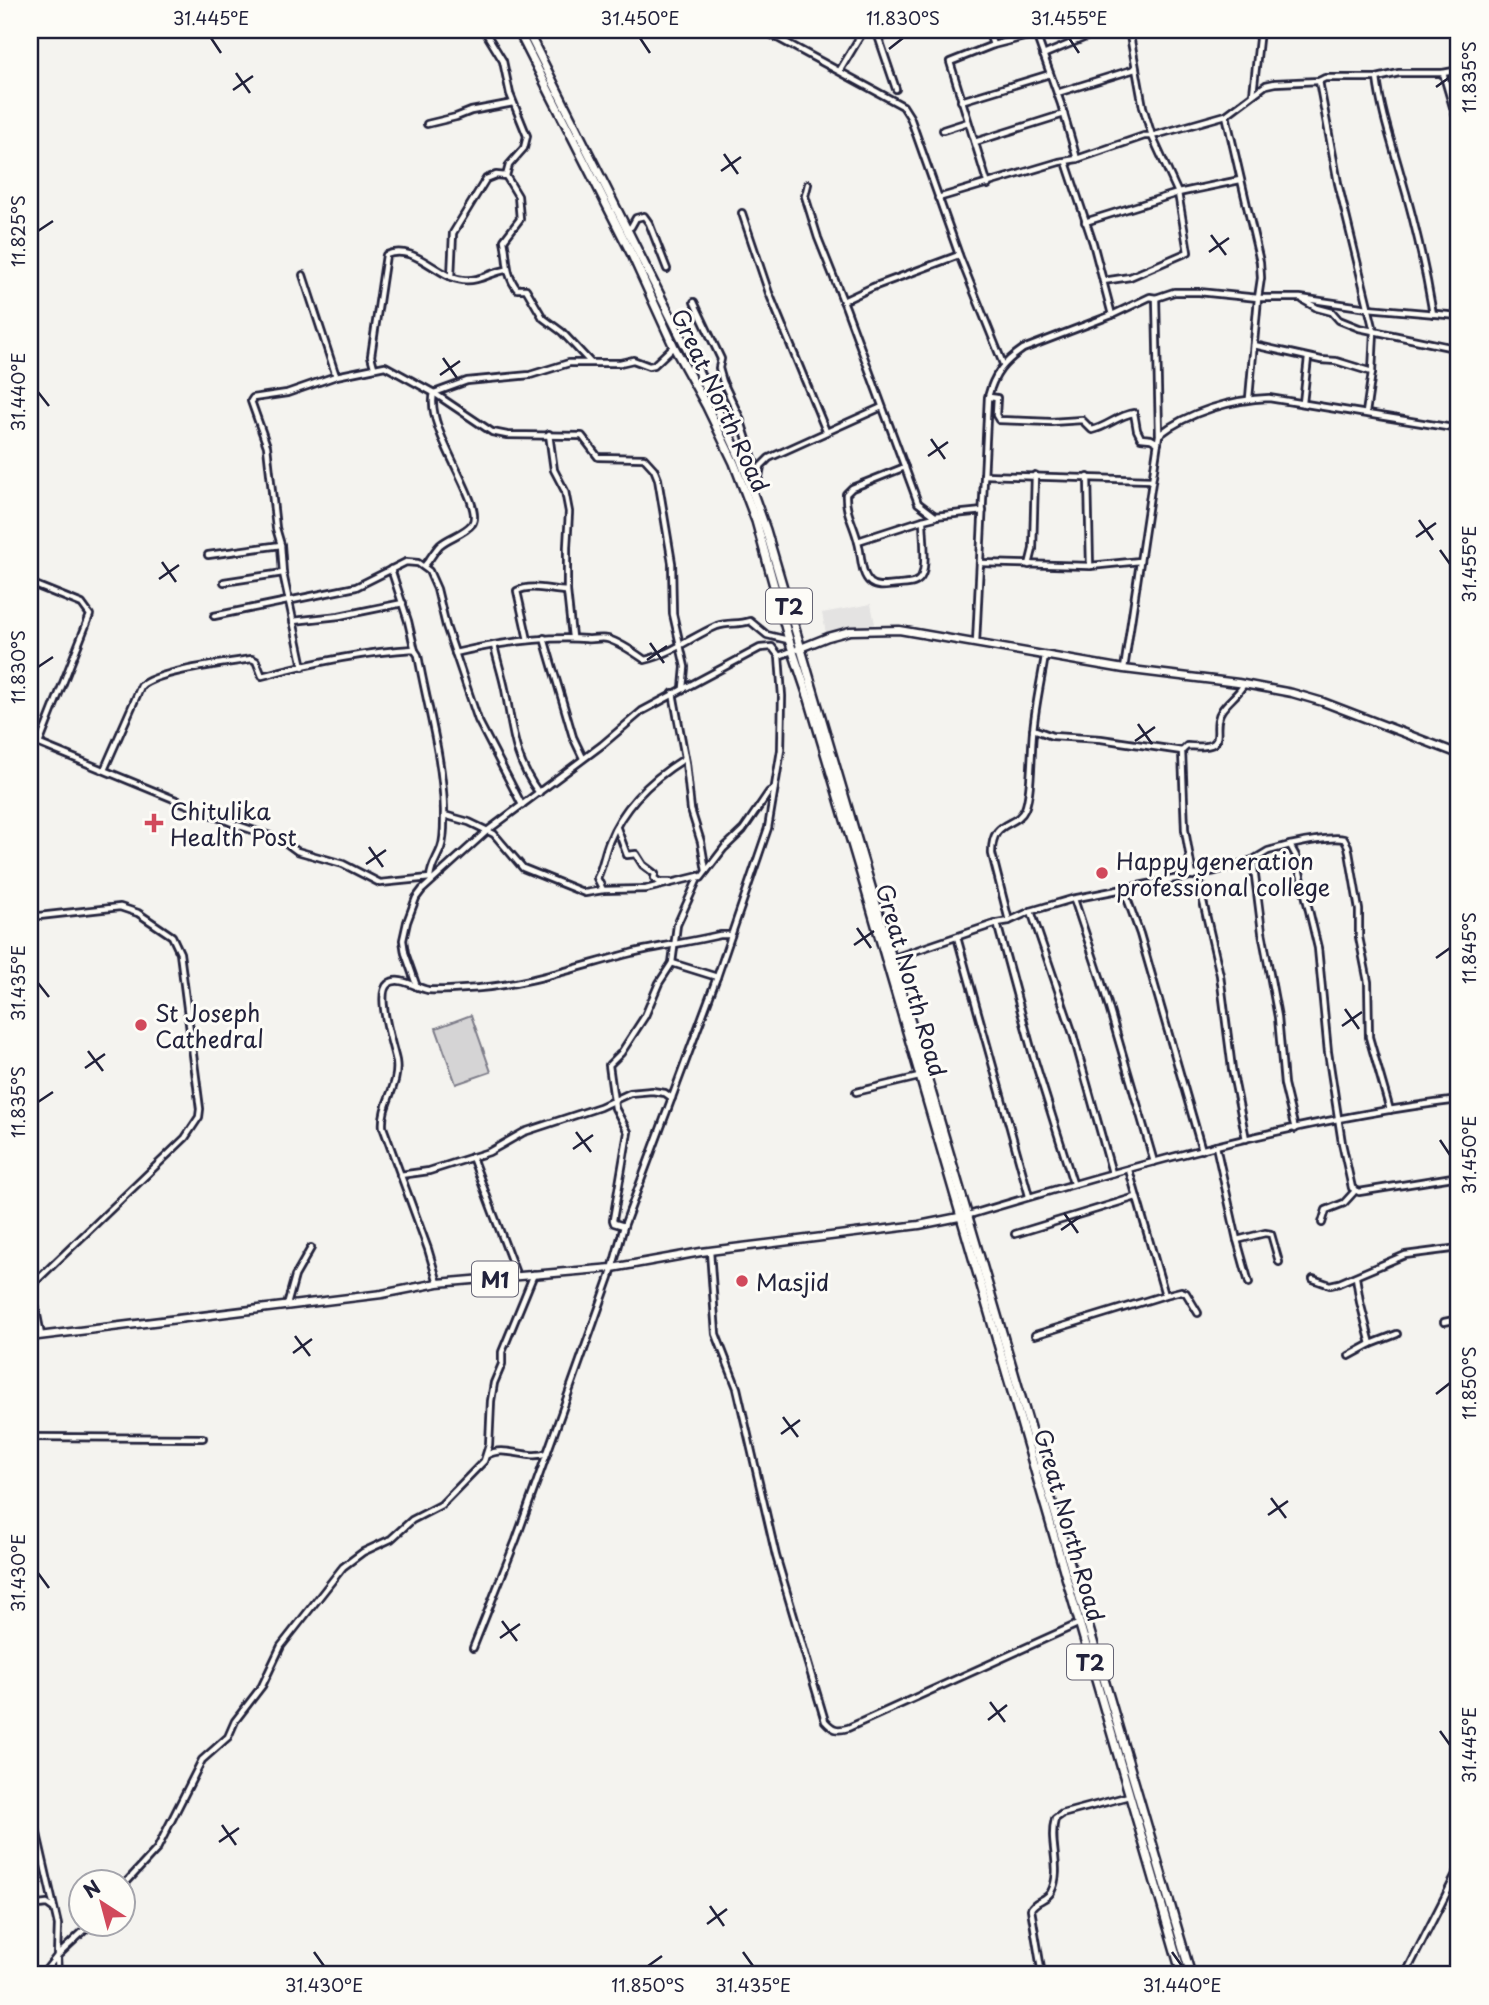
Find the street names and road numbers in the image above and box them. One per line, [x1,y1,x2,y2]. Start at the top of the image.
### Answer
street label: Great North Road [663,302,779,498]
road number: T2 [766,588,812,624]
street label: Great North Road [868,879,956,1081]
road number: M1 [472,1262,518,1296]
street label: Great North Road [1026,1424,1114,1626]
road number: T2 [1067,1644,1113,1680]

